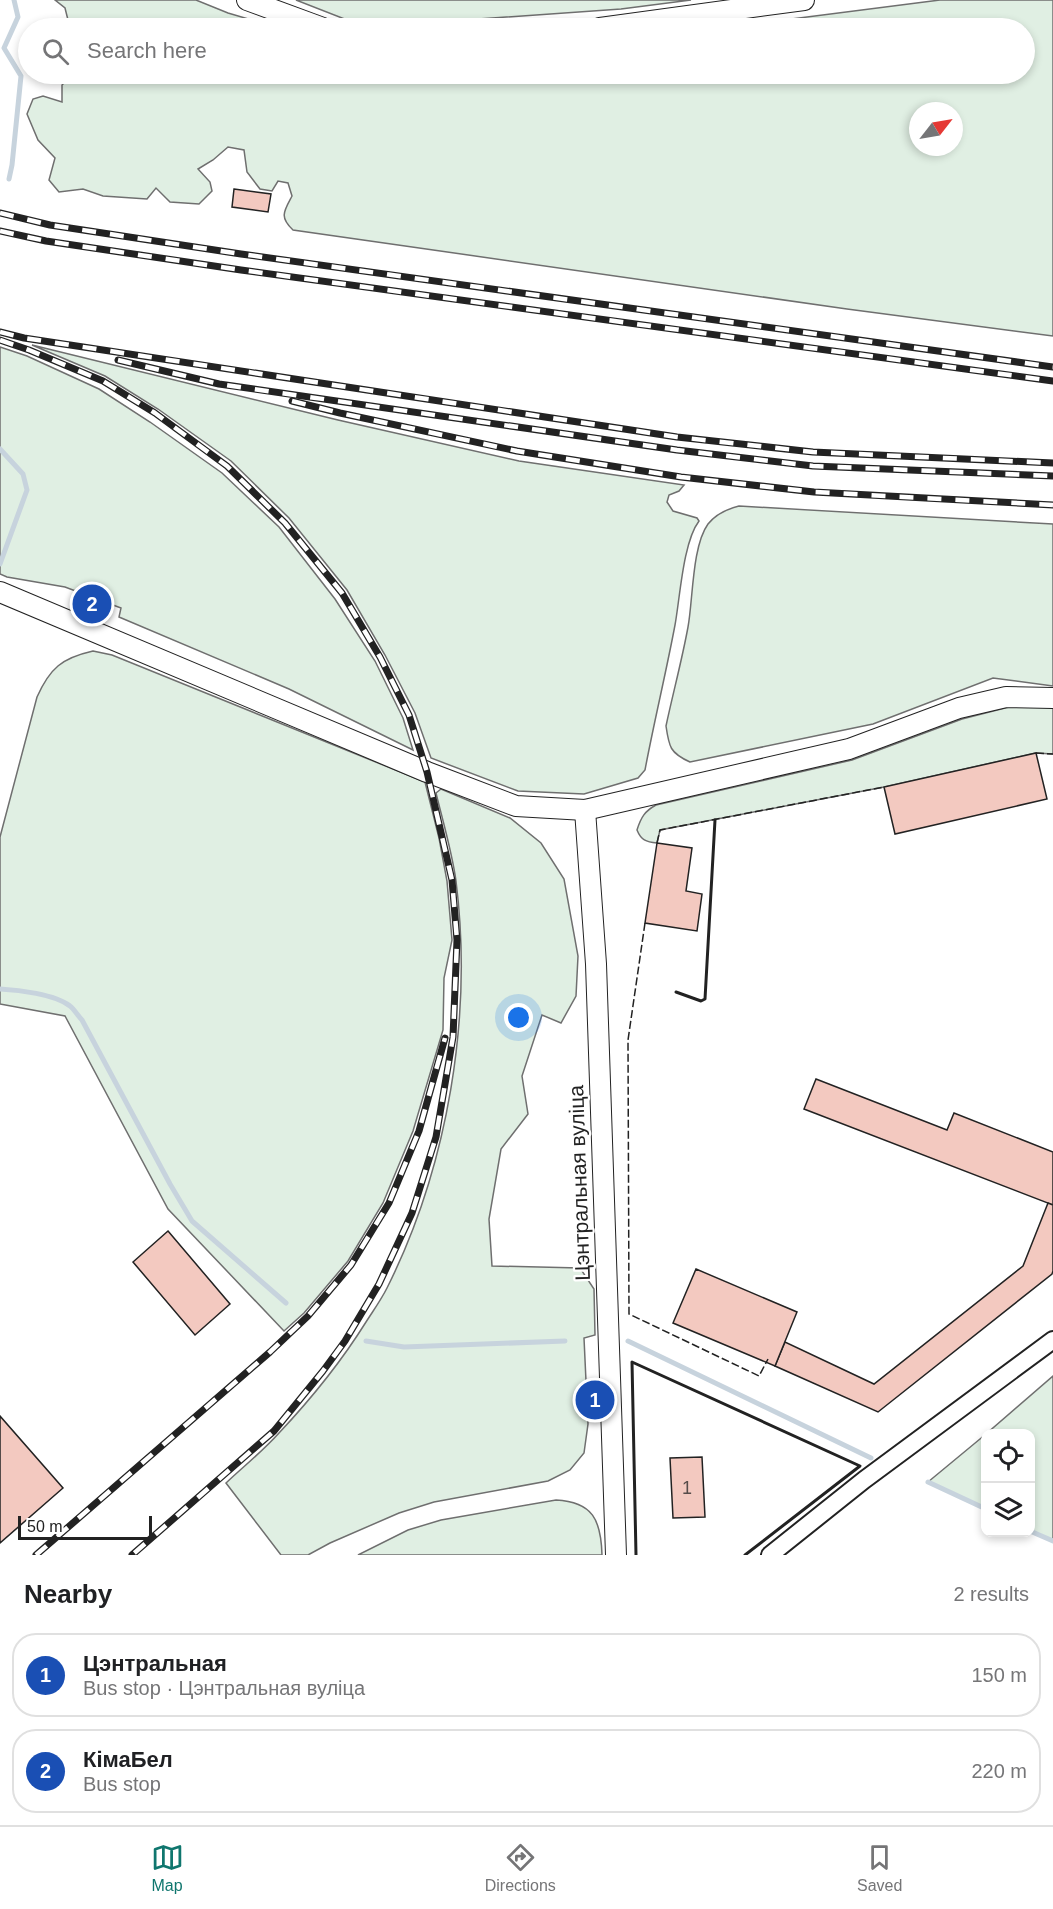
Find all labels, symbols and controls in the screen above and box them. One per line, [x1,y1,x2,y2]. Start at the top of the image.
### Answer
search box [18,18,1035,84]
icon: search [39,35,72,68]
text: Search here [87,38,207,63]
north arrow [909,102,963,156]
pin: 2 [72,582,112,626]
your location [504,1003,533,1032]
street label: Цэнтральная вуліца [564,1084,594,1281]
pin: 1 [576,1378,614,1422]
map controls [981,1429,1035,1537]
button: locate [981,1429,1035,1483]
house number: 1 [682,1478,692,1498]
button: layers [981,1483,1035,1537]
scale bar [18,1513,152,1540]
text: 50 m [27,1518,63,1535]
text: Nearby [24,1579,112,1609]
text: 2 results [953,1583,1029,1605]
text: Цэнтральная [83,1651,227,1676]
text: 1 [40,1664,51,1686]
text: 150 m [971,1664,1027,1686]
text: Bus stop · Цэнтральная вуліца [83,1677,365,1699]
text: КімаБел [83,1747,173,1772]
text: 2 [40,1760,51,1782]
text: 220 m [971,1760,1027,1782]
text: Bus stop [83,1773,161,1795]
tab: Map [151,1841,184,1895]
tab: Directions [485,1841,556,1895]
tab: Saved [857,1841,902,1895]

